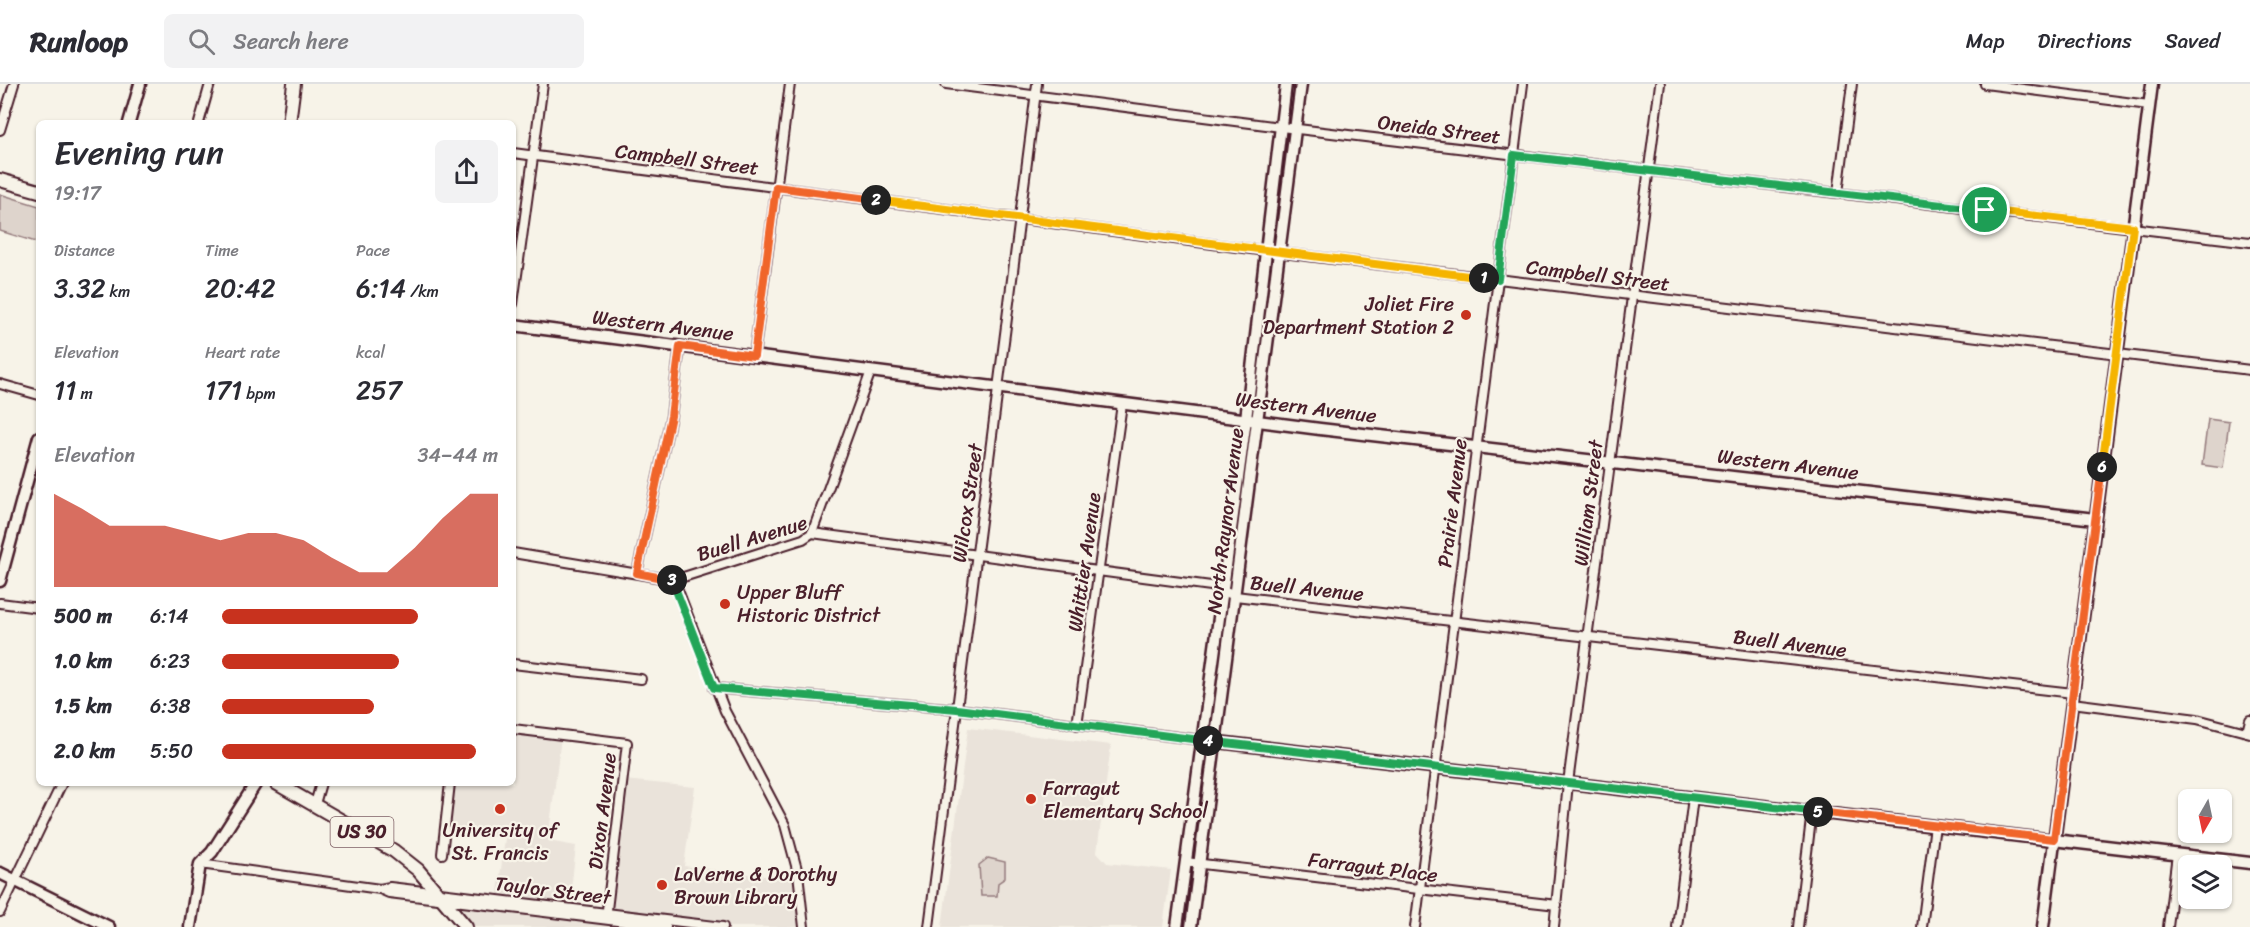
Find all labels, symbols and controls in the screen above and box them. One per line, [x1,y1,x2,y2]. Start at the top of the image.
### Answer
search box [164,14,584,68]
text: Runloop [30,17,128,66]
text: Search here [233,22,349,61]
text: Map [1966,22,2004,60]
text: Directions [2037,22,2132,60]
text: Saved [2165,22,2220,60]
icon: search [185,25,218,58]
street label: Oneida Street [1376,105,1503,154]
text: Evening run [54,124,224,182]
street label: Campbell Street [613,133,761,186]
button: share [435,140,498,203]
text: 19:17 [54,176,101,211]
pin [1959,184,2010,235]
pin: 2 [861,185,891,215]
text: 2 [871,185,881,214]
icon: arrive [1968,193,2001,226]
text: Distance [54,236,115,265]
text: Time [205,236,239,265]
text: Pace [356,236,390,265]
street label: Campbell Street [1524,249,1672,302]
pin: 1 [1469,263,1499,293]
text: 1 [1481,263,1487,292]
text: 3.32 [54,265,105,311]
text: 20:42 [205,265,276,311]
text: 6:14 [356,265,406,311]
text: km [105,277,130,306]
text: /km [406,277,439,306]
place label: Joliet Fire Department Station 2 [1263,287,1454,345]
street label: Western Avenue [590,299,736,352]
marker: Joliet Fire Department Station 2 [1459,308,1473,322]
text: Elevation [54,338,119,367]
text: Heart rate [205,338,280,367]
text: kcal [356,338,385,367]
text: 11 [54,367,76,413]
text: 171 [205,367,242,413]
text: 257 [356,367,402,413]
text: m [76,379,93,408]
text: bpm [242,379,276,408]
street label: Western Avenue [1233,381,1379,434]
street label: North Raynor Avenue [1197,426,1254,616]
street label: Prairie Avenue [1427,437,1478,570]
street label: William Street [1563,437,1614,568]
text: Elevation [54,438,135,473]
text: 34–44 m [418,438,498,473]
street label: Western Avenue [1715,438,1861,491]
street label: Wilcox Street [942,440,993,565]
pin: 6 [2087,452,2117,482]
text: 6 [2097,452,2107,481]
street label: Whittier Avenue [1057,490,1112,634]
street label: Buell Avenue [692,505,812,572]
pin: 3 [657,565,687,595]
text: 3 [668,565,676,594]
street label: Buell Avenue [1248,565,1365,612]
place label: Upper Bluff Historic District [737,575,881,633]
marker: Upper Bluff Historic District [718,597,732,611]
text: 500 m [54,599,112,634]
text: 6:14 [150,599,188,634]
street label: Buell Avenue [1731,619,1849,668]
text: 1.0 km [54,644,112,679]
text: 6:23 [150,644,190,679]
text: 1.5 km [54,689,112,724]
text: 6:38 [150,689,190,724]
pin: 4 [1193,726,1223,756]
text: 4 [1203,726,1213,755]
text: 2.0 km [54,734,115,769]
text: 5:50 [150,734,193,769]
street label: Dixon Avenue [578,751,627,872]
place label: Farragut Elementary School [1043,771,1208,829]
north arrow [2178,789,2232,843]
map controls [2178,789,2232,909]
marker: Farragut Elementary School [1024,792,1038,806]
pin: 5 [1803,797,1833,827]
text: 5 [1813,797,1823,826]
marker: University of St. Francis [493,802,507,816]
place label: University of St. Francis [442,813,561,871]
road number: US 30 [330,817,394,847]
street label: Farragut Place [1306,842,1440,893]
button: layers [2178,855,2232,909]
place label: LaVerne & Dorothy Brown Library [674,857,838,915]
street label: Taylor Street [493,866,614,915]
marker: LaVerne & Dorothy Brown Library [655,878,669,892]

